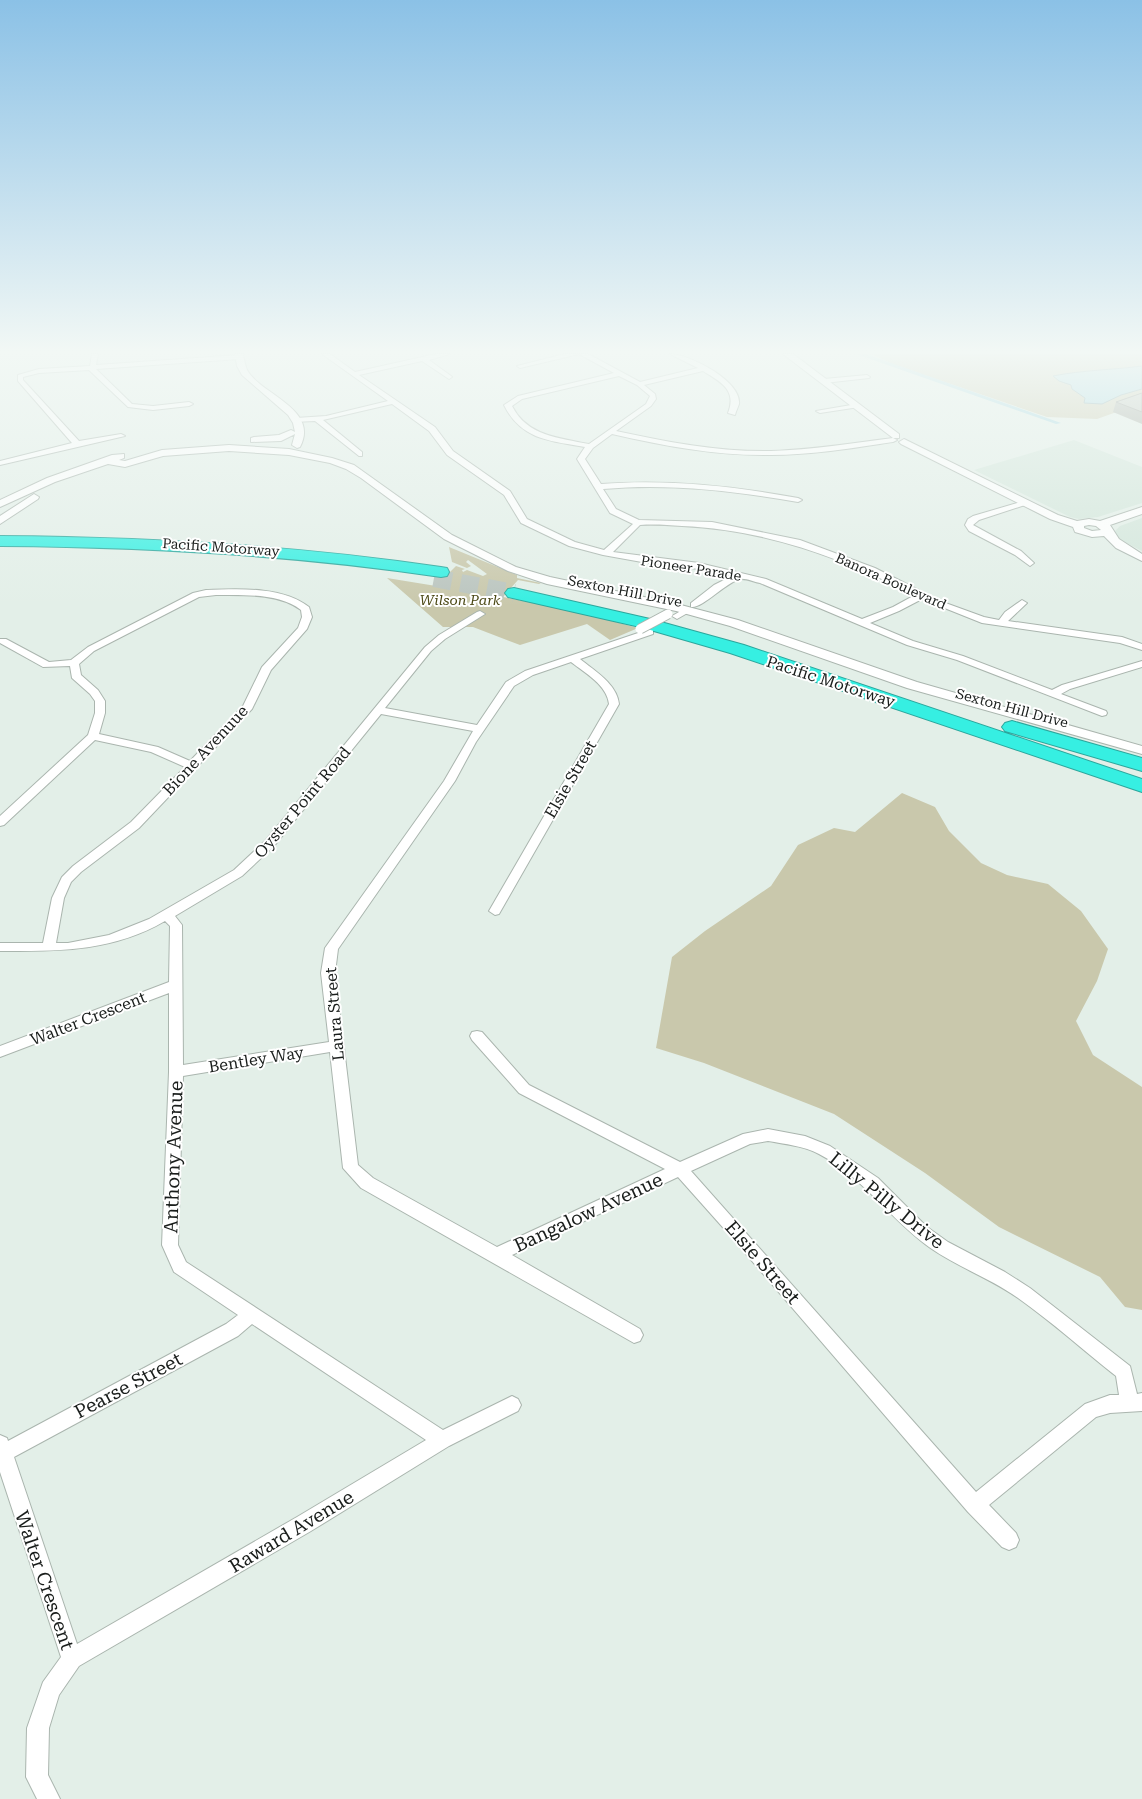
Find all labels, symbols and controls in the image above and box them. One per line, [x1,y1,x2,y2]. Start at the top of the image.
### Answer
street label: Pacific Motorway [162,535,281,559]
street label: Banora Boulevard [833,549,949,613]
street label: Pioneer Parade [639,552,743,584]
street label: Sexton Hill Drive [567,572,684,610]
park label: Wilson Park [420,592,501,608]
street label: Pacific Motorway [764,652,898,711]
street label: Sexton Hill Drive [954,685,1070,731]
street label: Bione Avenuue [159,701,252,799]
street label: Elsie Street [541,737,600,822]
street label: Oyster Point Road [250,743,354,862]
street label: Laura Street [321,966,348,1061]
street label: Walter Crescent [27,988,149,1049]
street label: Bentley Way [207,1043,306,1076]
street label: Anthony Avenue [159,1080,188,1234]
street label: Lilly Pilly Drive [825,1147,949,1254]
street label: Bangalow Avenue [510,1168,666,1257]
street label: Elsie Street [720,1216,805,1309]
street label: Pearse Street [70,1347,186,1424]
street label: Raward Avenue [225,1485,358,1578]
street label: Walter Crescent [10,1508,79,1653]

